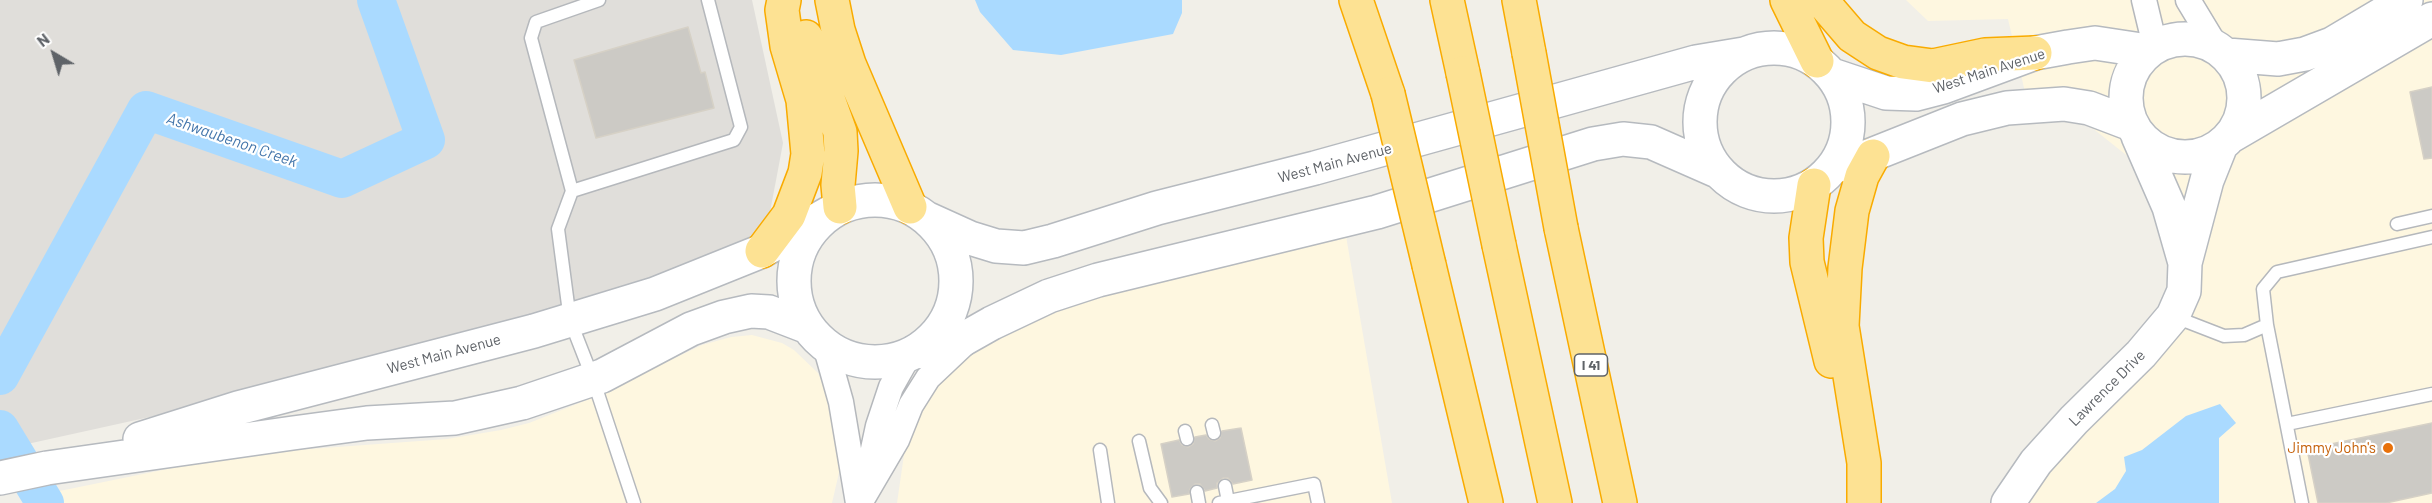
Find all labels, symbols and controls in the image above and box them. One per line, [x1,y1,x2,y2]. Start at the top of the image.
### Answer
north arrow [24,24,84,84]
text: N [33,29,53,50]
street label: West Main Avenue [1931,44,2047,98]
water label: Ashwaubenon Creek [164,109,300,171]
street label: West Main Avenue [1276,139,1394,187]
street label: West Main Avenue [385,330,503,378]
street label: Lawrence Drive [2065,346,2149,430]
road number: I 41 [1574,354,1608,376]
place label: Jimmy John's [2288,439,2376,457]
marker: Jimmy John's [2381,441,2395,455]

